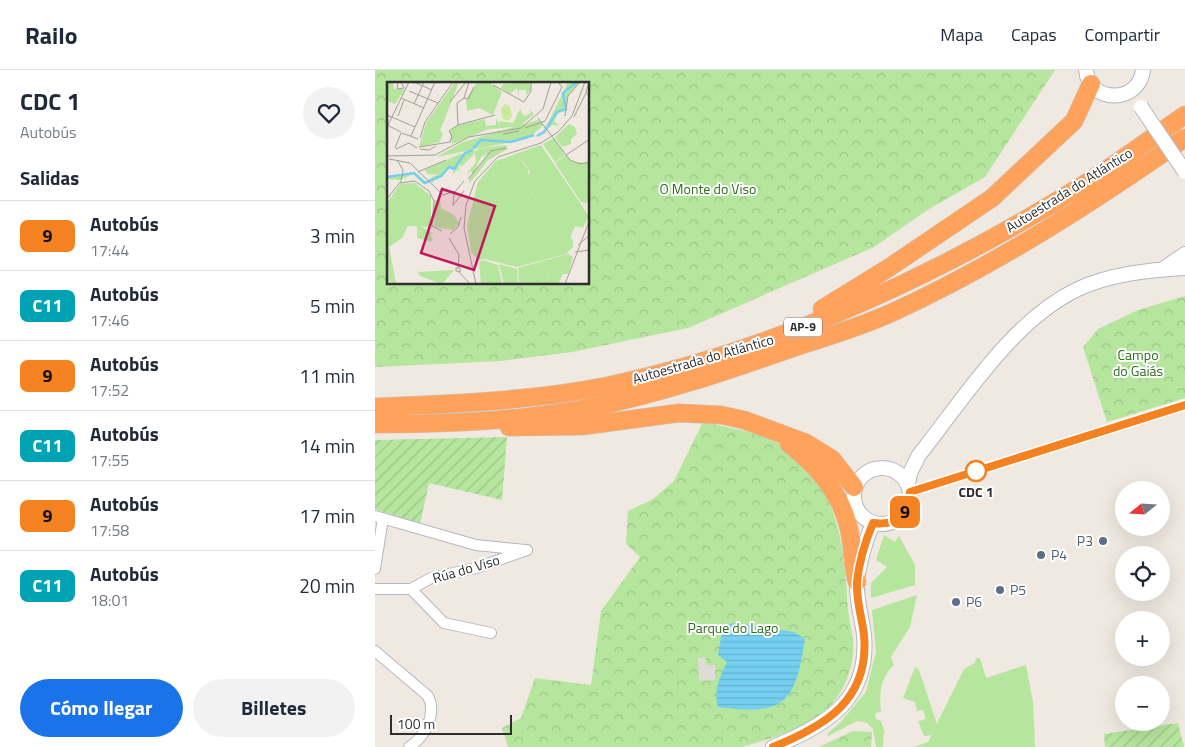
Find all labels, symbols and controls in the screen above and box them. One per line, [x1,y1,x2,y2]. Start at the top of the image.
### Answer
text: Railo [25,17,77,53]
text: Mapa [940,21,983,48]
text: Capas [1011,21,1057,48]
text: Compartir [1085,21,1160,48]
inset map [387,82,590,285]
text: CDC 1 [20,83,80,119]
button: heart [303,87,355,139]
text: Autobús [20,120,76,144]
street label: Autoestrada do Atlántico [1001,142,1136,237]
text: Salidas [20,163,79,192]
park label: O Monte do Viso [660,178,756,199]
text: Autobús [90,209,159,238]
text: 3 min [310,221,355,250]
text: 9 [42,222,53,249]
text: 17:44 [90,238,129,262]
text: Autobús [90,279,159,308]
text: 5 min [310,291,355,320]
text: C11 [33,292,62,319]
text: 17:46 [90,308,129,332]
road number: AP-9 [784,318,822,336]
street label: Autoestrada do Atlántico [630,328,776,389]
park label: Campo do Gaiás [1113,344,1163,381]
text: Autobús [90,349,159,378]
text: 11 min [299,361,355,390]
text: 9 [42,362,53,389]
text: 17:52 [90,378,129,402]
text: Autobús [90,419,159,448]
text: 14 min [299,431,355,460]
text: C11 [33,432,62,459]
text: 17:55 [90,448,129,472]
marker: CDC 1 [965,460,987,482]
place label: CDC 1 [958,481,994,502]
north arrow [1115,481,1170,536]
map controls [1115,481,1170,731]
text: Autobús [90,489,159,518]
line badge: 9 [889,496,921,528]
text: 9 [900,498,910,525]
text: 17 min [299,501,355,530]
text: 9 [42,502,53,529]
text: 17:58 [90,518,129,542]
place label: P3 [1077,530,1093,551]
marker: P3 [1097,535,1109,547]
place label: P4 [1051,544,1067,565]
button: locate [1115,546,1170,601]
street label: Rúa do Viso [430,549,502,588]
marker: P4 [1035,549,1047,561]
text: Autobús [90,559,159,588]
text: 20 min [299,571,355,600]
text: C11 [33,572,62,599]
place label: P5 [1010,579,1026,600]
marker: P5 [994,584,1006,596]
text: 18:01 [90,588,129,612]
place label: P6 [966,591,982,612]
marker: P6 [950,596,962,608]
button: + [1115,611,1170,666]
park label: Parque do Lago [687,617,779,638]
button: − [1115,676,1170,731]
button: Cómo llegar [20,679,183,737]
button: Billetes [193,679,355,737]
scale bar [390,712,513,735]
text: 100 m [397,713,435,734]

